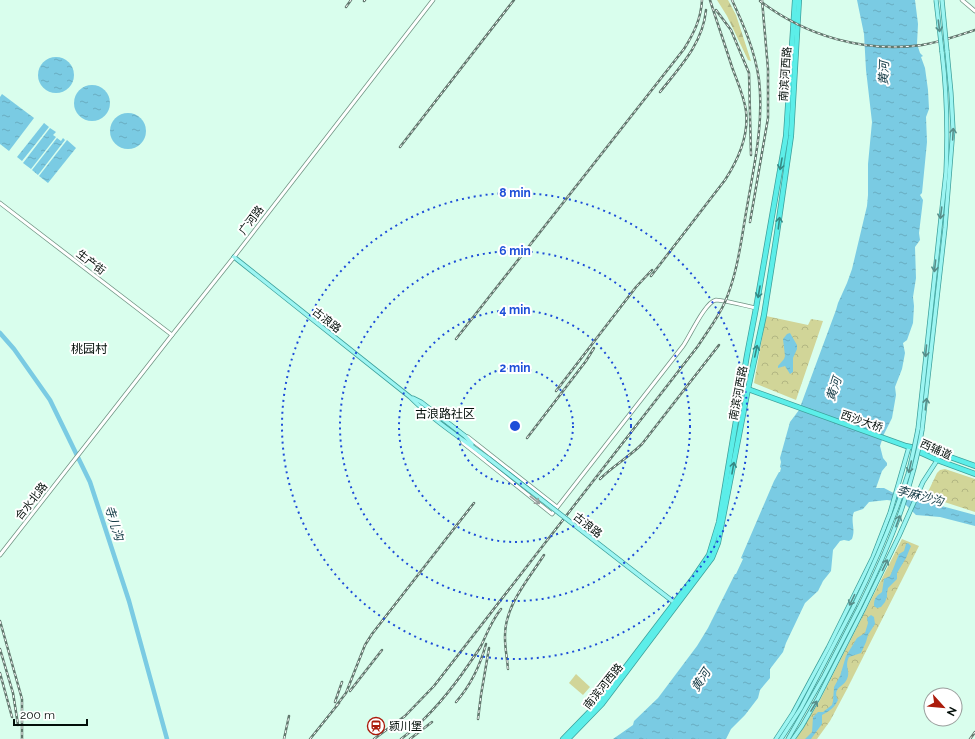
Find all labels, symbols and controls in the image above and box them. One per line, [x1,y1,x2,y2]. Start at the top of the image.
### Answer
one-way arrow [935,19,943,32]
street label: 南滨河西路 [777,46,794,102]
water label: 黄河 [877,59,891,85]
one-way arrow [949,128,956,141]
one-way arrow [777,157,785,170]
text: 8 min [499,186,531,200]
street label: 广河路 [236,203,267,237]
one-way arrow [937,206,945,219]
one-way arrow [775,217,782,230]
text: 6 min [499,244,531,258]
street label: 生产街 [74,247,108,278]
one-way arrow [931,259,939,272]
one-way arrow [755,286,763,299]
text: 4 min [499,303,531,317]
street label: 古浪路 [310,305,344,336]
district label: 桃园村 [71,342,108,356]
one-way arrow [922,344,930,357]
one-way arrow [752,345,760,358]
text: 2 min [499,361,531,375]
street label: 南滨河西路 [727,365,750,421]
water label: 黄河 [824,374,845,403]
one-way arrow [922,398,929,411]
district label: 古浪路社区 [415,407,475,421]
street label: 西沙大桥 [839,408,885,435]
centre of rings [508,419,522,433]
street label: 西辅道 [918,437,954,462]
one-way arrow [905,460,913,473]
one-way arrow [730,462,738,475]
street label: 合水北路 [13,480,50,523]
water label: 李麻沙沟 [895,483,947,509]
one-way arrow [529,496,540,504]
water label: 寺儿沟 [102,504,127,544]
street label: 古浪路 [571,510,605,541]
one-way arrow [894,516,902,528]
one-way arrow [882,560,889,572]
one-way arrow [848,593,855,605]
street label: 南滨河西路 [581,661,626,712]
water label: 黄河 [689,664,714,694]
north arrow [923,687,963,727]
one-way arrow [810,700,818,712]
scale bar [14,701,87,727]
text: N [944,705,959,718]
text: 200 m [20,708,55,722]
station icon: 颍川堡 [366,716,386,736]
place label: 颍川堡 [389,720,422,733]

